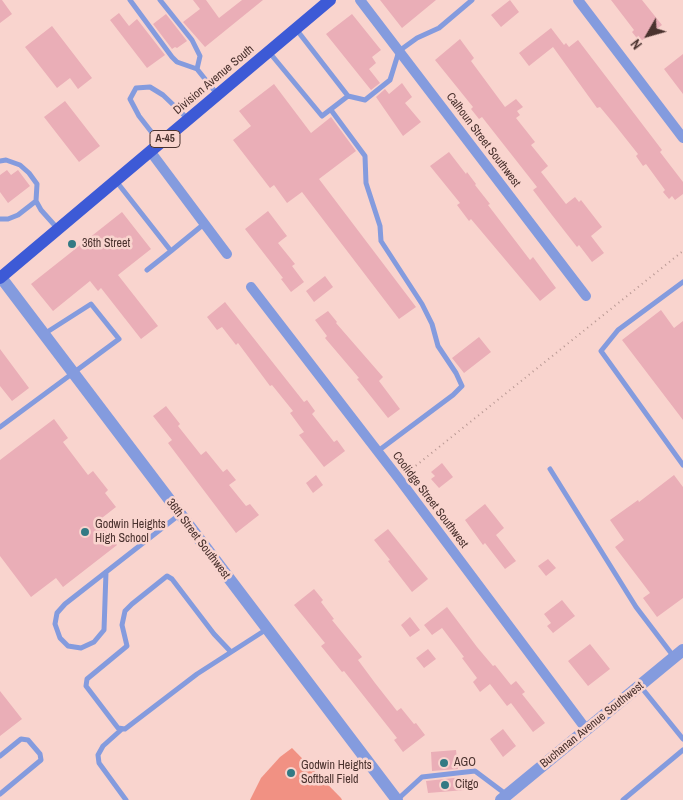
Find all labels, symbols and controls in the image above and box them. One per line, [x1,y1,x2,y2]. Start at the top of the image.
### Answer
north arrow [623,10,673,60]
text: N [627,35,646,53]
street label: Division Avenue South [171,42,257,118]
street label: Calhoun Street Southwest [443,90,523,190]
road number: A-45 [150,130,180,148]
place label: 36th Street [82,237,130,251]
marker: 36th Street [66,238,78,250]
street label: Coolidge Street Southwest [389,449,471,551]
street label: 36th Street Southwest [163,496,233,582]
place label: Godwin Heights High School [95,518,166,546]
marker: Godwin Heights High School [79,526,91,538]
street label: Buchanan Avenue Southwest [537,679,647,771]
place label: AGO [454,756,476,770]
marker: AGO [438,757,450,769]
place label: Godwin Heights Softball Field [301,759,372,787]
marker: Godwin Heights Softball Field [285,767,297,779]
place label: Citgo [455,778,479,792]
marker: Citgo [439,779,451,791]

